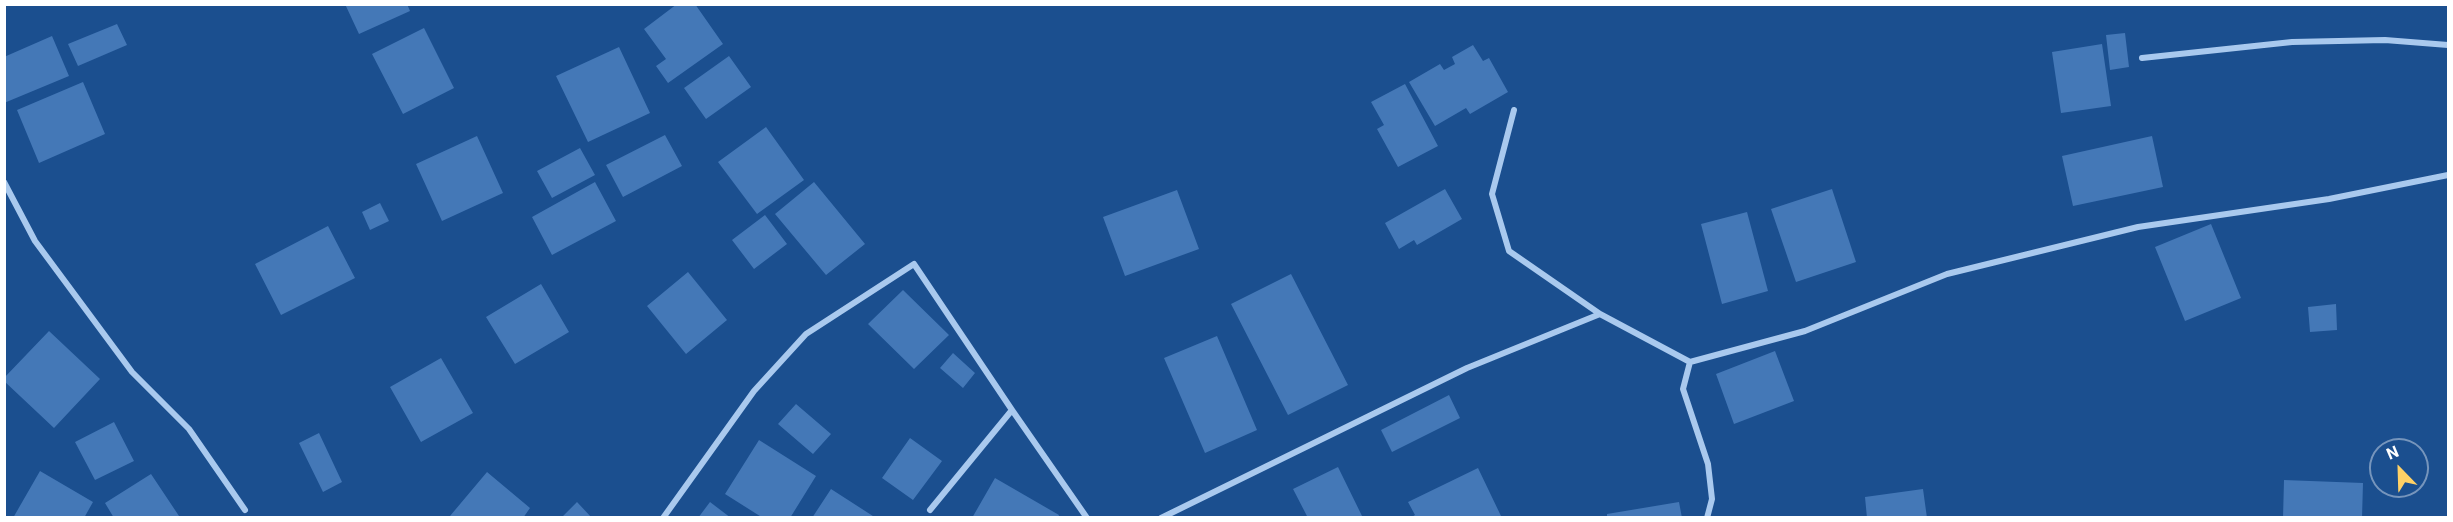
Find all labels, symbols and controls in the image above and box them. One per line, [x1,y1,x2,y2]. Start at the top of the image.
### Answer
north arrow [2369,438,2429,498]
text: N [2384,442,2401,464]

